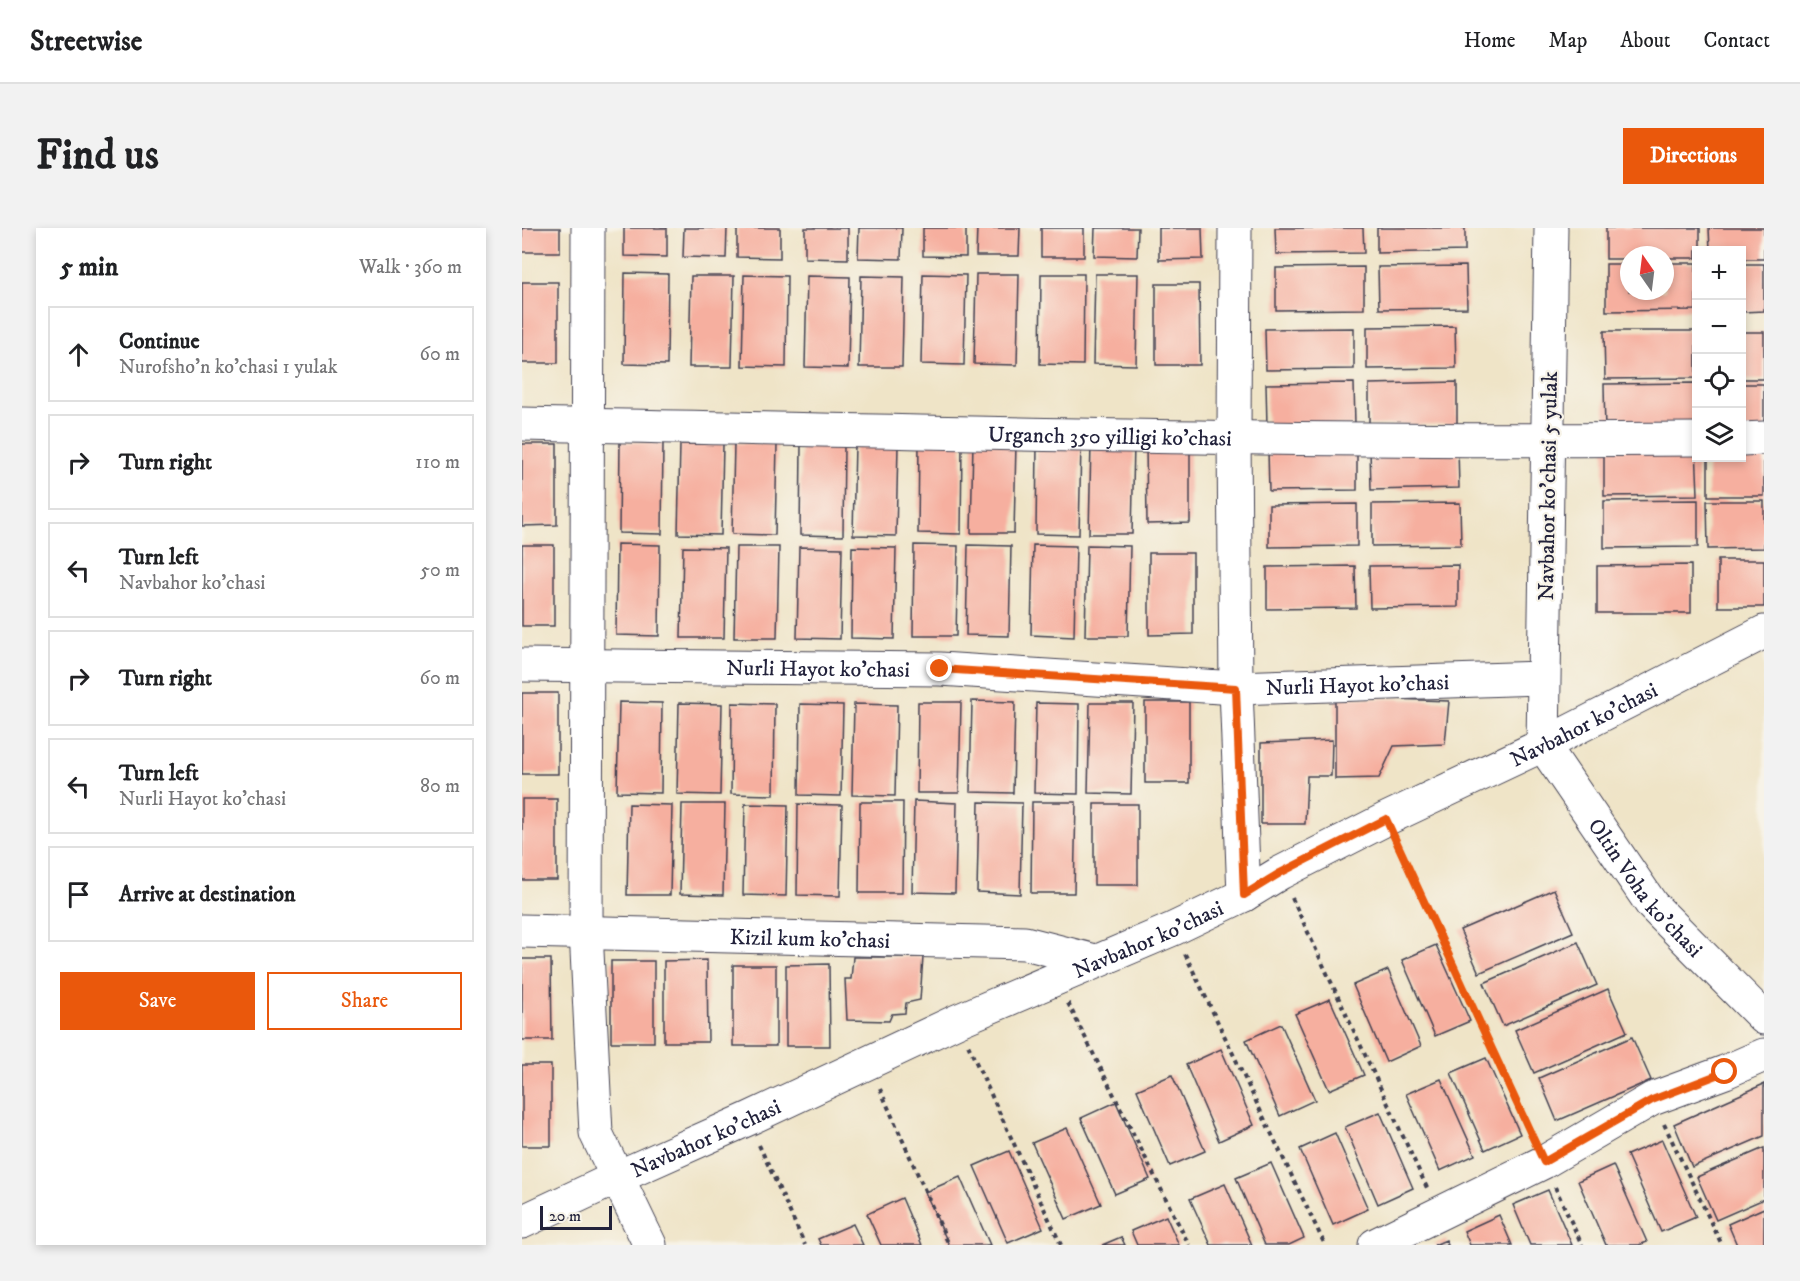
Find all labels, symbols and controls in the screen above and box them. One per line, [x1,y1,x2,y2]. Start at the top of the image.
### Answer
text: Streetwise [30,24,142,59]
text: Home [1464,28,1516,54]
text: Map [1549,28,1587,54]
text: About [1620,28,1671,54]
text: Contact [1704,28,1770,54]
button: Directions [1623,128,1764,184]
text: Find us [36,130,159,182]
north arrow [1620,246,1674,300]
map controls [1692,246,1746,462]
button: + [1692,246,1746,300]
text: 5 min [60,251,118,284]
text: Walk · 360 m [359,255,462,280]
button: − [1692,300,1746,354]
text: Continue [119,328,200,355]
icon: ahead [62,338,95,371]
text: 60 m [420,342,460,367]
button: locate [1692,354,1746,408]
text: Nurofsho'n ko'chasi 1 yulak [119,355,338,380]
street label: Navbahor ko'chasi 5 yulak [1533,371,1564,601]
button: layers [1692,408,1746,462]
street label: Urganch 350 yilligi ko'chasi [988,421,1232,453]
icon: right [62,446,95,479]
text: Turn right [119,449,212,476]
text: 110 m [415,450,460,475]
text: Turn left [119,544,199,571]
icon: left [62,554,95,587]
text: 50 m [420,558,460,583]
text: Navbahor ko'chasi [119,571,265,596]
street label: Nurli Hayot ko'chasi [726,655,910,684]
route end [926,655,952,681]
icon: right [62,662,95,695]
text: Turn right [119,665,212,692]
text: 60 m [420,666,460,691]
street label: Nurli Hayot ko'chasi [1265,669,1450,702]
street label: Navbahor ko'chasi [1506,677,1662,774]
text: Turn left [119,760,199,787]
icon: left [62,770,95,803]
text: 80 m [420,774,460,799]
text: Nurli Hayot ko'chasi [119,787,286,812]
street label: Oltin Voha ko'chasi [1582,813,1708,963]
icon: arrive [62,878,95,911]
text: Arrive at destination [119,881,296,908]
street label: Navbahor ko'chasi [1069,895,1228,985]
street label: Kizil kum ko'chasi [729,924,890,955]
button: Save [60,972,255,1030]
button: Share [267,972,462,1030]
route start [1711,1058,1737,1084]
street label: Navbahor ko'chasi [627,1094,785,1184]
scale bar [540,1203,612,1230]
text: 20 m [549,1206,581,1226]

